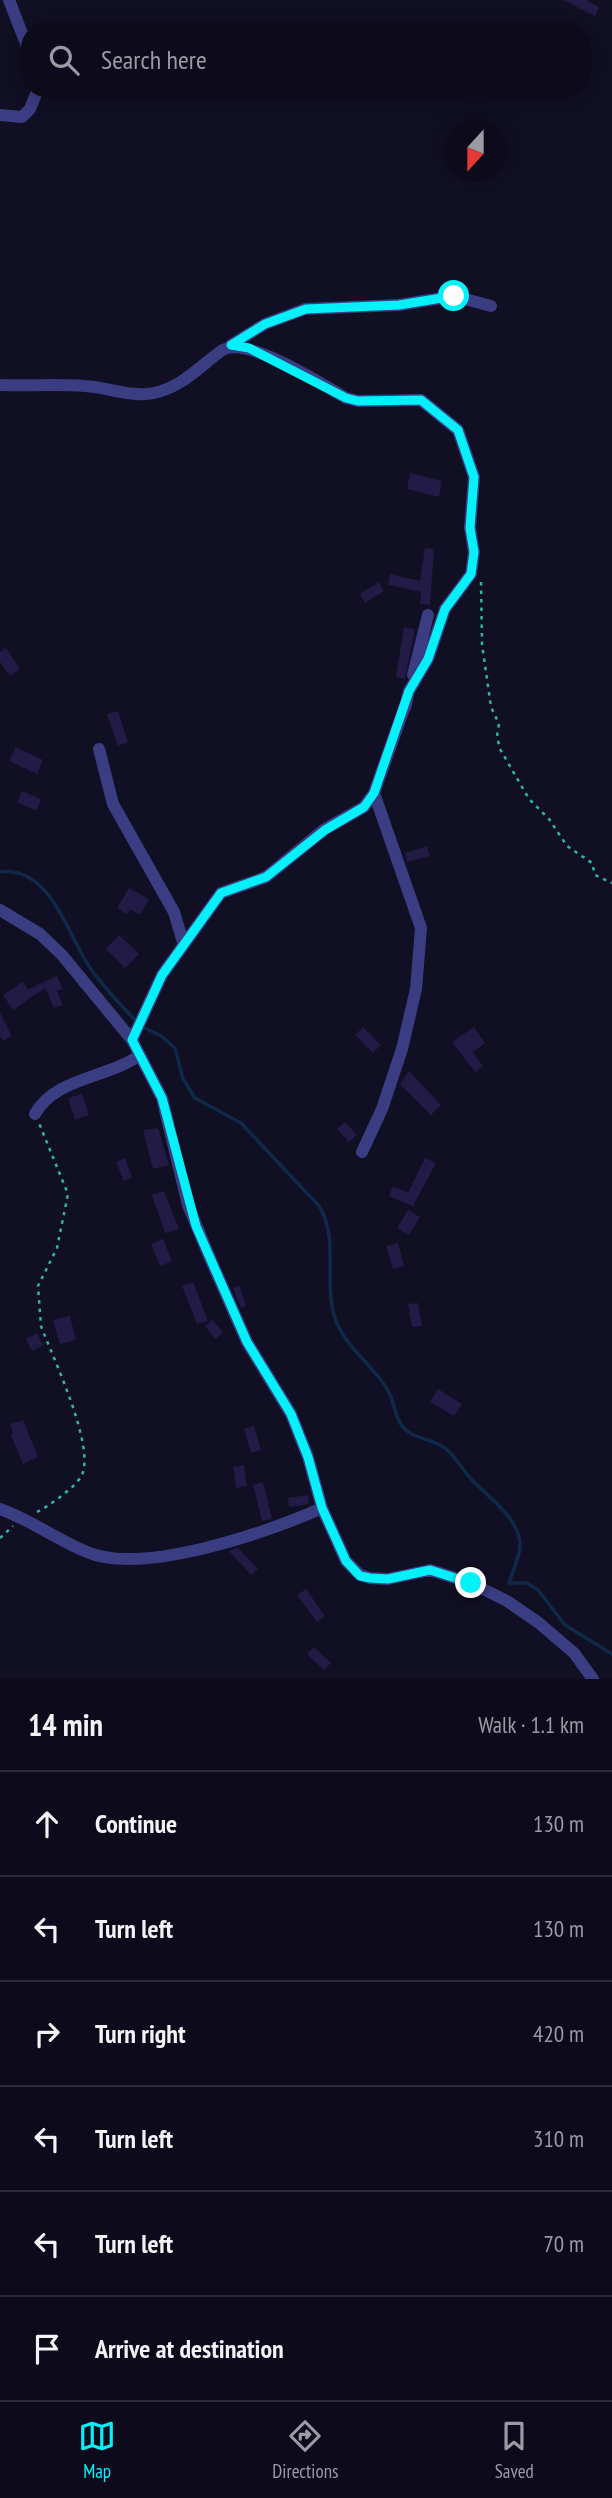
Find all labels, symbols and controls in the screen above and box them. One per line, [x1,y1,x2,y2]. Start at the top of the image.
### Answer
search box [21,21,591,98]
icon: search [45,41,83,79]
text: Search here [101,43,207,76]
north arrow [444,119,507,182]
route start [438,280,469,311]
route end [455,1567,486,1598]
text: 14 min [28,1705,103,1744]
text: Walk · 1.1 km [478,1710,584,1739]
icon: ahead [28,1805,66,1843]
text: Continue [95,1807,177,1840]
text: 130 m [533,1809,584,1838]
icon: left [28,1910,66,1948]
text: Turn left [95,1912,173,1945]
text: 130 m [533,1914,584,1943]
icon: right [28,2015,66,2053]
text: Turn right [95,2017,186,2050]
text: 420 m [533,2019,584,2048]
icon: left [28,2120,66,2158]
text: Turn left [95,2122,173,2155]
text: 310 m [533,2124,584,2153]
icon: left [28,2225,66,2263]
text: Turn left [95,2227,173,2260]
text: 70 m [543,2229,584,2258]
icon: arrive [28,2330,66,2368]
text: Arrive at destination [95,2332,284,2365]
tab: Map [78,2417,116,2483]
tab: Directions [272,2417,338,2483]
tab: Saved [495,2417,534,2483]

